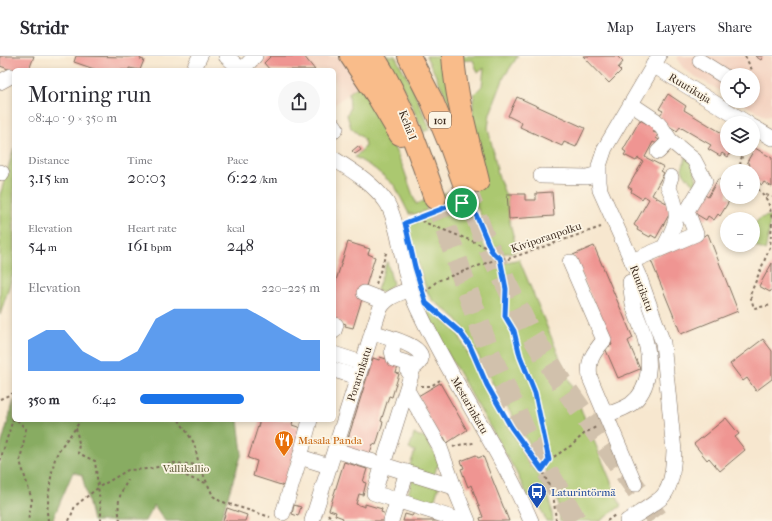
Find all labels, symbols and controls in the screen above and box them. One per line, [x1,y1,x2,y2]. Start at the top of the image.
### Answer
text: Stridr [20,17,69,39]
text: Map [607,19,634,36]
text: Layers [656,19,696,36]
text: Share [718,19,752,36]
map controls [720,68,760,252]
button: locate [720,68,760,108]
street label: Ruutikuja [666,71,714,107]
button: share [278,81,320,123]
text: Morning run [28,82,151,108]
street label: Kehä I [396,108,419,143]
text: 08:40 · 9 × 350 m [28,110,117,125]
road number: 101 [429,112,451,128]
button: layers [720,116,760,156]
text: Distance [28,154,69,167]
text: Time [127,154,152,167]
text: Pace [227,154,249,167]
button: + [720,164,760,204]
text: 3.15 [28,167,52,187]
text: 20:03 [127,167,166,187]
text: 6:22 [227,167,257,187]
text: km [52,173,69,186]
text: /km [257,173,277,186]
pin [445,186,479,220]
icon: arrive [451,192,473,214]
button: − [720,212,760,252]
street label: Kiviporanpolku [509,219,584,256]
text: Elevation [28,222,72,235]
text: Heart rate [127,222,177,235]
text: kcal [227,222,245,235]
text: 54 [28,235,45,255]
text: 161 [127,235,149,255]
text: 248 [227,235,254,255]
text: m [45,241,57,254]
text: bpm [149,241,172,254]
street label: Ruutikatu [627,263,657,314]
text: Elevation [28,280,81,295]
text: 220–225 m [261,280,320,295]
street label: Porarinkatu [345,344,375,403]
street label: Mestarinkatu [448,374,491,437]
text: 350 m [28,392,60,407]
text: 6:42 [92,392,117,407]
restaurant icon: Masala Panda [273,429,295,457]
place label: Masala Panda [298,434,363,447]
park label: Vallikallio [162,462,210,475]
bus stop icon: Laturintörmä [526,481,548,509]
place label: Laturintörmä [551,486,616,499]

